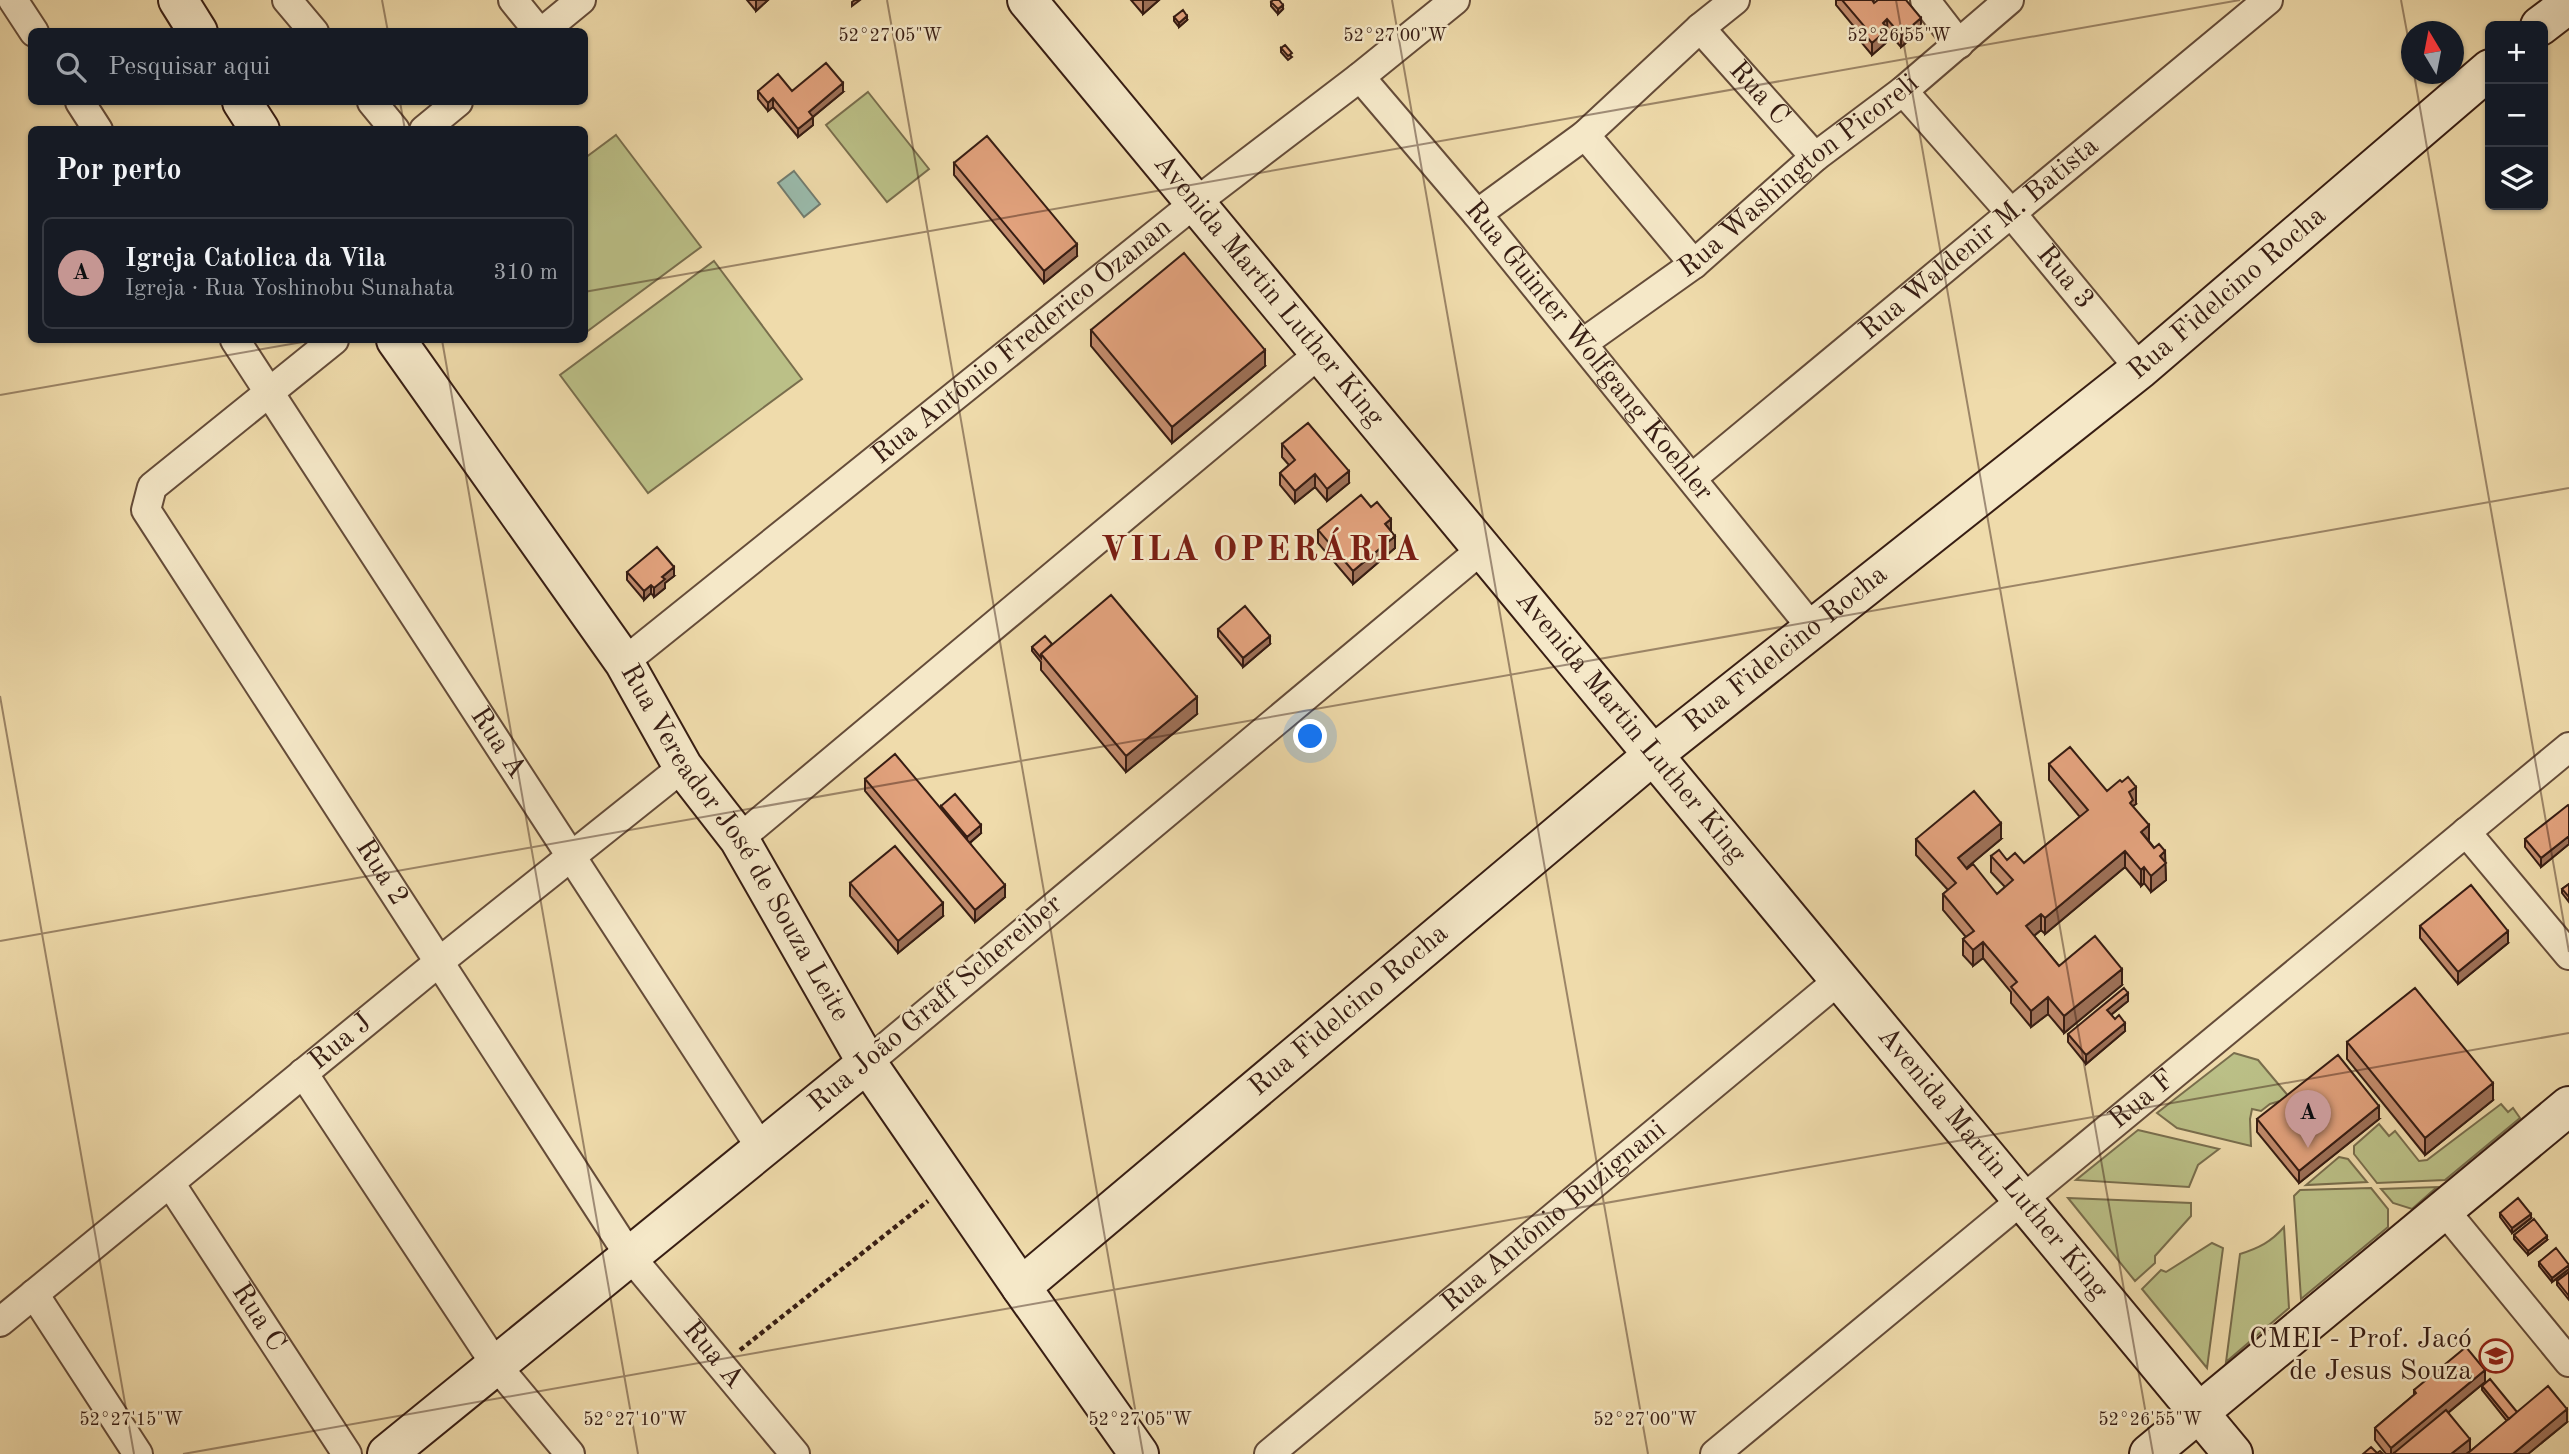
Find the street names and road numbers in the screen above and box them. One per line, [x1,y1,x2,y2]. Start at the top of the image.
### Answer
street label: Rua C [1723,56,1794,131]
street label: Rua Washington Picoreli [1674,70,1925,284]
street label: Rua Waldenir M. Batista [1855,132,2105,346]
street label: Avenida Martin Luther King [1148,150,1389,432]
street label: Rua Guinter Wolfgang Koehler [1459,196,1718,507]
street label: Rua Fidelcino Rocha [2124,202,2332,386]
street label: Rua Antônio Frederico Ozanan [867,213,1177,470]
street label: Rua 3 [2031,241,2099,315]
street label: Rua Fidelcino Rocha [1679,561,1893,738]
street label: Avenida Martin Luther King [1510,586,1751,869]
street label: Rua Vereador José de Souza Leite [614,660,854,1026]
street label: Rua A [464,703,530,783]
street label: Rua 2 [350,834,413,911]
street label: Rua João Graff Schereiber [804,890,1068,1118]
street label: Rua Fidelcino Rocha [1244,919,1454,1102]
street label: Rua J [304,1009,378,1076]
street label: Avenida Martin Luther King [1872,1022,2113,1305]
street label: Rua F [2104,1065,2181,1135]
street label: Rua Antônio Buzignani [1437,1116,1672,1318]
street label: Rua C [226,1279,290,1357]
street label: Rua A [677,1316,748,1394]

